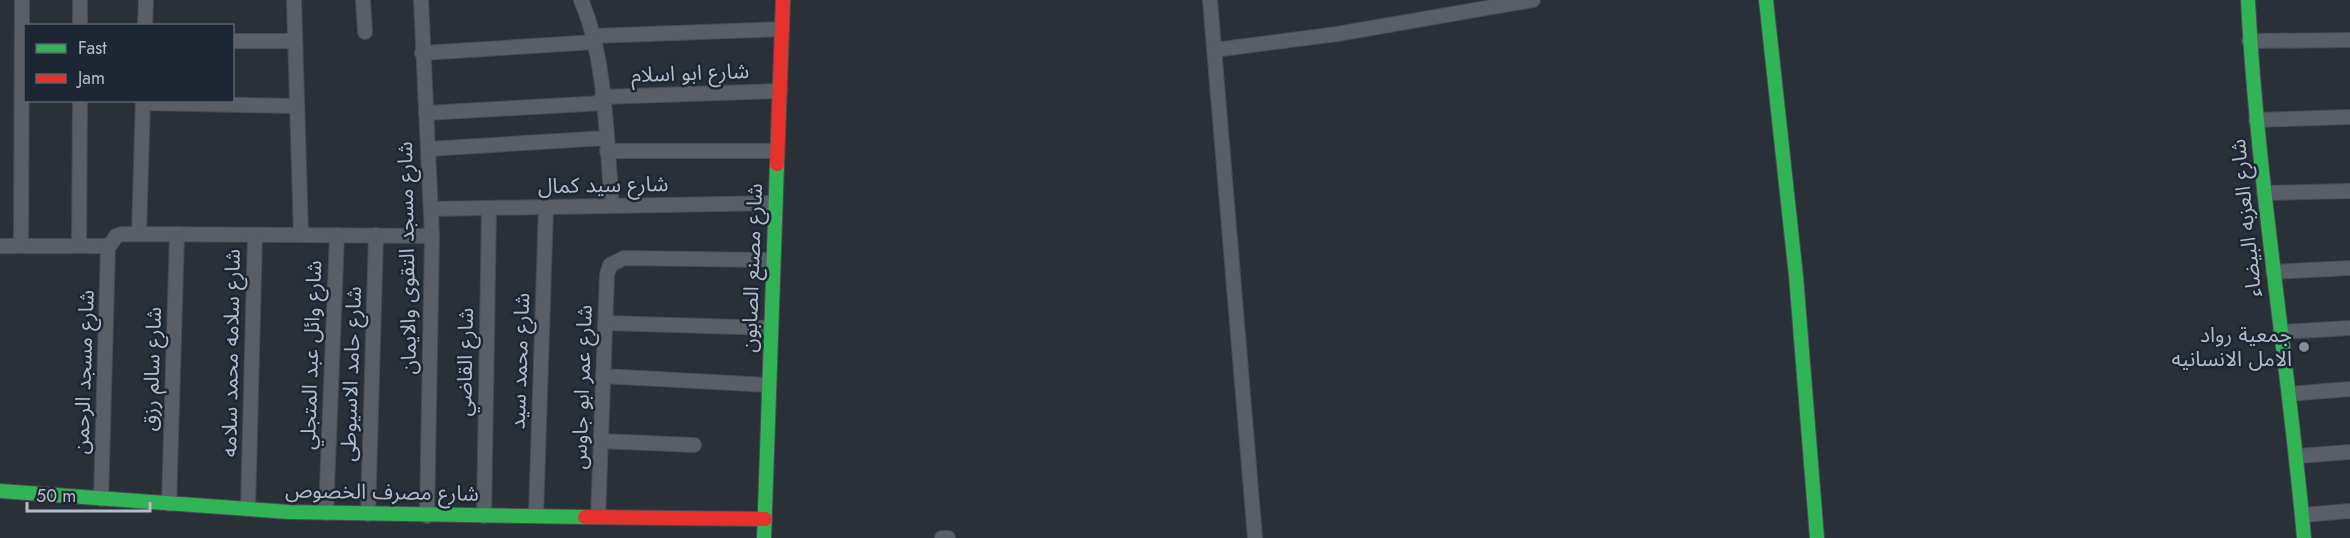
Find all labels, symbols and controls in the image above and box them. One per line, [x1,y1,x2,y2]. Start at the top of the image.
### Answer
legend [24,24,234,102]
text: Fast [78,35,107,61]
street label: شارع ابو اسلام [630,56,750,91]
text: Jam [76,65,105,91]
street label: شارع العزبه البيضاء [2223,138,2269,298]
street label: شارع مسجد التقوى والايمان [390,141,424,375]
street label: شارع سيد كمال [537,169,669,201]
street label: شارع مصنع الصابون [734,183,770,353]
street label: شارع سلامه محمد سلامه [214,249,248,457]
street label: شارع وائل عبد المتجلي [293,260,330,450]
street label: شارع حامد الاسيوطى [333,286,369,462]
street label: شارع مسجد الرحمن [66,289,102,455]
street label: شارع محمد سيد [503,292,537,430]
street label: شارع عمر ابو جاوس [564,304,600,470]
street label: شارع سالم رزق [135,306,169,432]
street label: شارع القاضي [449,307,482,417]
place label: جمعية رواد الامل الانسانيه [2172,320,2292,374]
marker: جمعية رواد الامل الانسانيه [2297,340,2311,354]
scale bar [27,475,150,513]
street label: شارع مصرف الخصوص [285,475,479,509]
text: 50 m [36,483,76,509]

